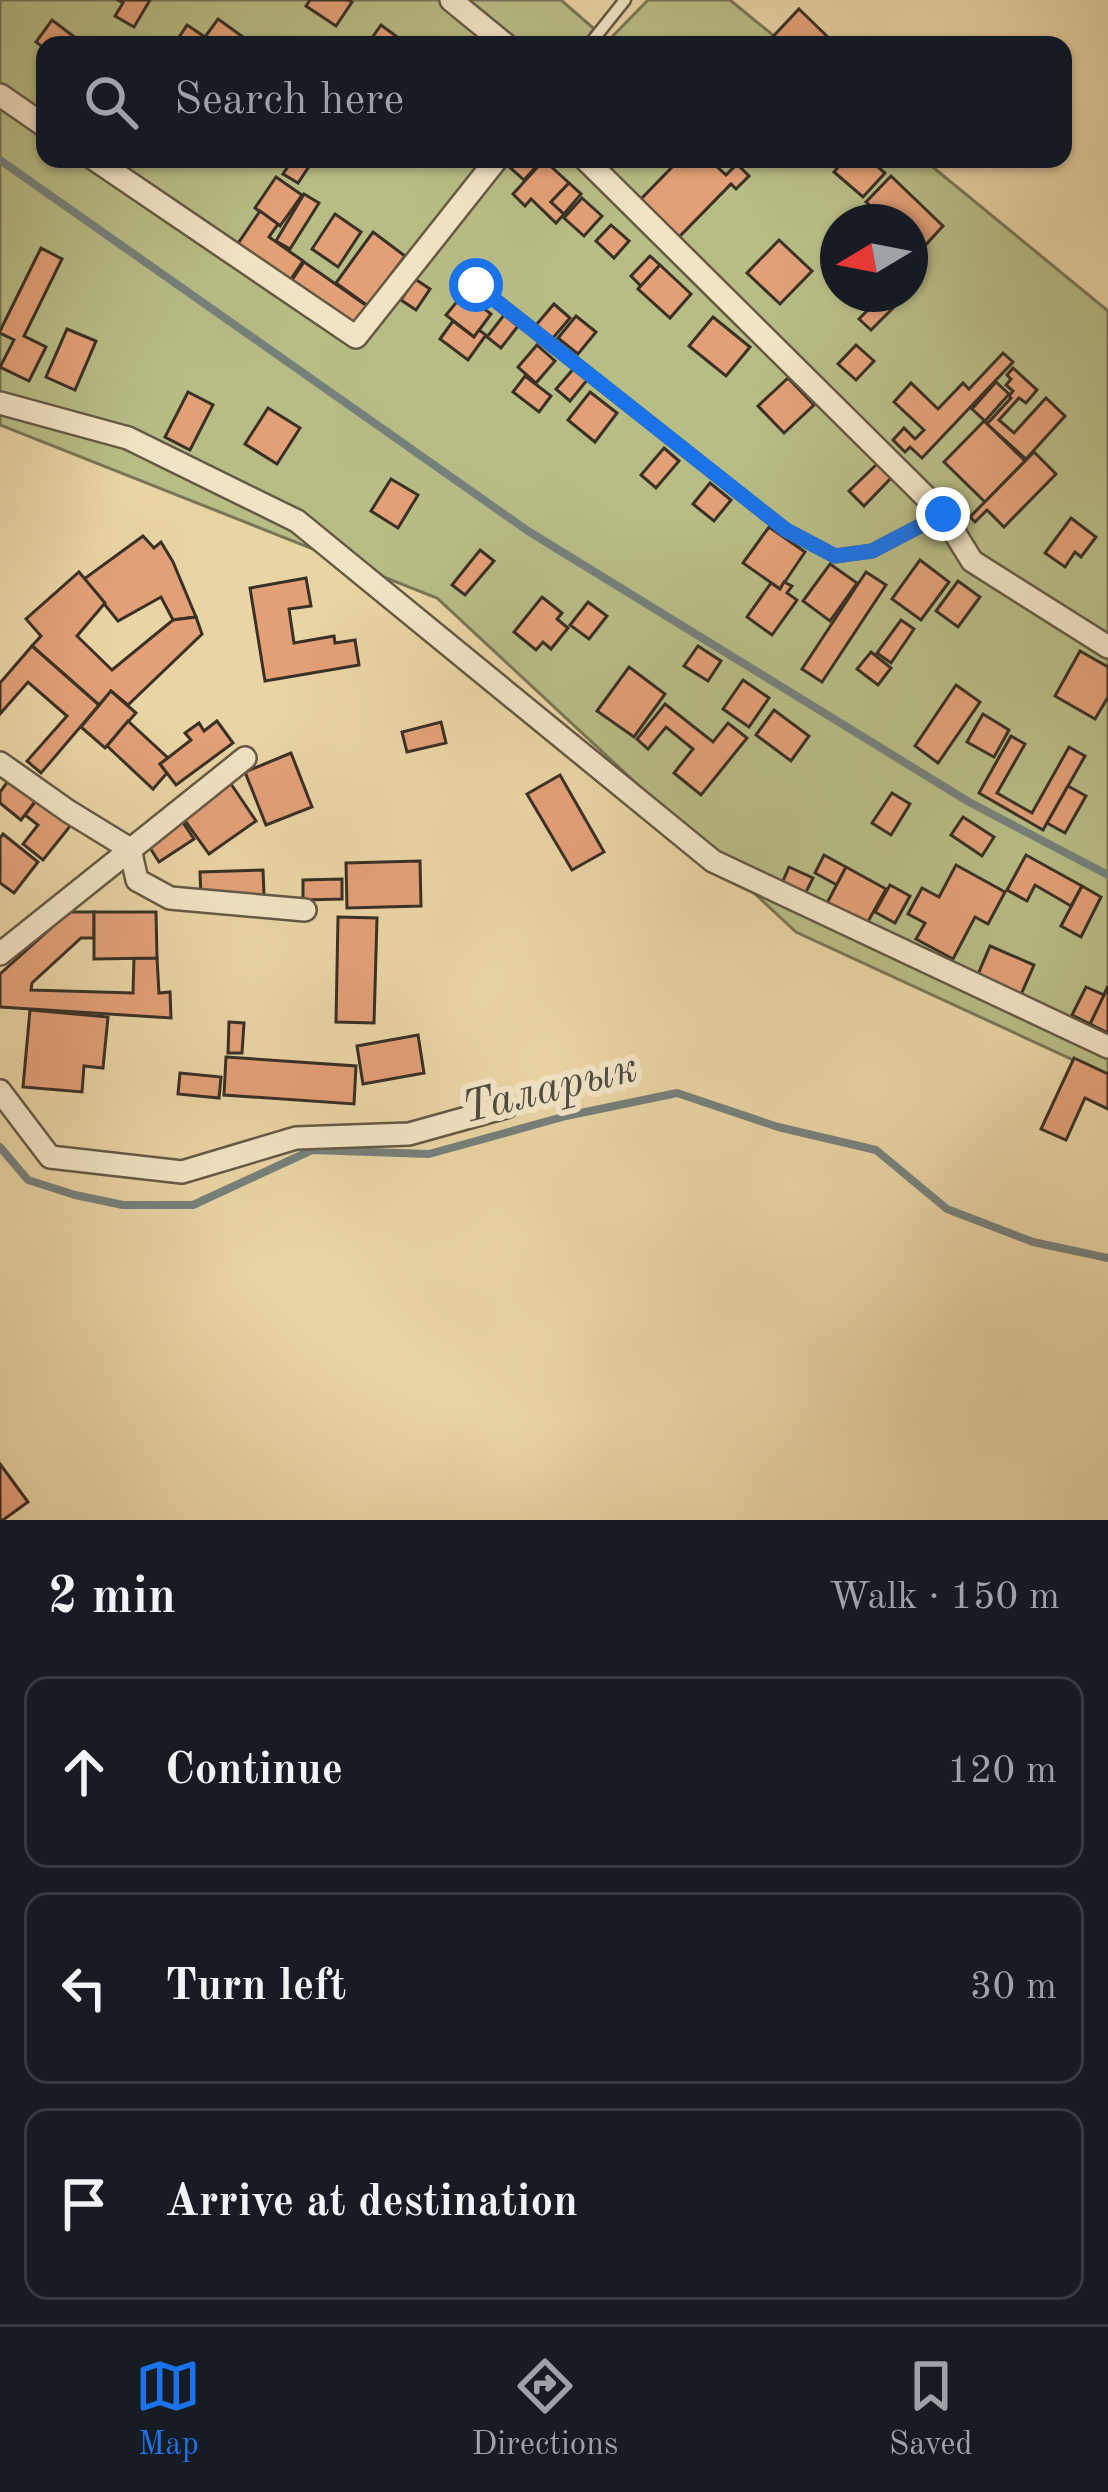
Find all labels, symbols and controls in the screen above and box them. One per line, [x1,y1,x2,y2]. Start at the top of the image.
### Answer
search box [36,36,1072,168]
icon: search [78,69,144,135]
text: Search here [174,79,404,124]
north arrow [820,204,928,312]
route start [449,258,503,312]
route end [916,487,970,541]
water label: Таларык [457,1046,643,1134]
text: 2 min [48,1573,176,1624]
text: Walk · 150 m [829,1578,1060,1617]
icon: ahead [51,1739,117,1805]
text: Continue [165,1749,343,1794]
text: 120 m [947,1752,1057,1791]
icon: left [51,1955,117,2021]
text: Turn left [165,1965,346,2010]
text: 30 m [970,1968,1057,2007]
icon: arrive [51,2171,117,2237]
text: Arrive at destination [165,2181,578,2226]
tab: Map [135,2353,201,2466]
tab: Directions [472,2353,618,2466]
tab: Saved [889,2353,973,2466]

